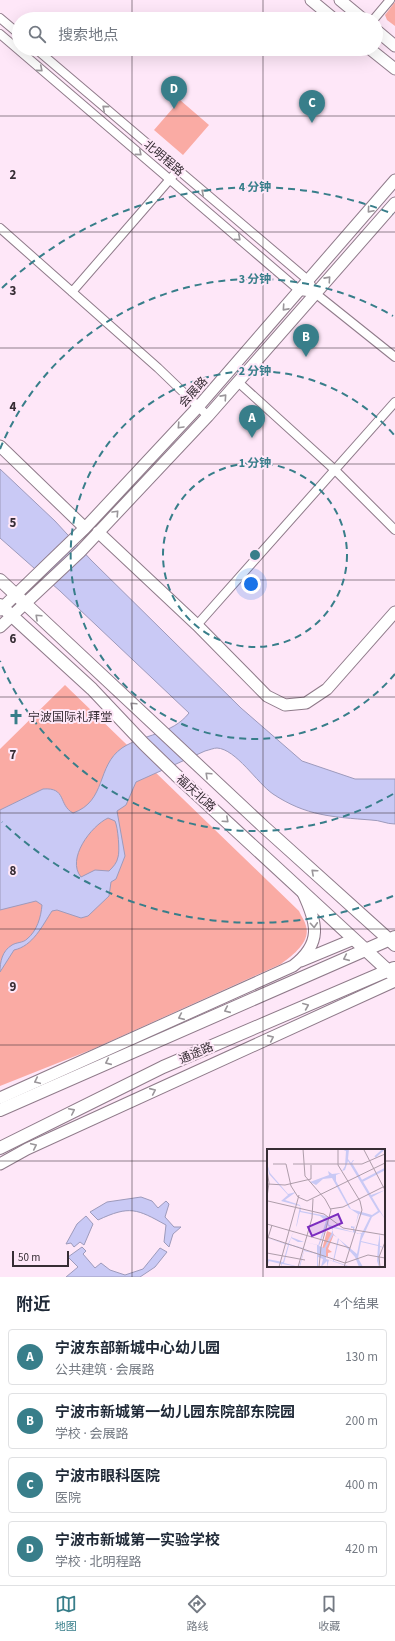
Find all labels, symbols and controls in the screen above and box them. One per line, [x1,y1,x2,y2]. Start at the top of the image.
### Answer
search box [12,12,383,56]
icon: search [26,23,48,45]
text: 搜索地点 [58,25,118,46]
one-way arrow [36,64,43,71]
pin: D [161,76,187,109]
pin: C [299,90,325,123]
one-way arrow [102,105,109,112]
street label: 北明程路 [140,136,188,180]
one-way arrow [135,148,142,155]
text: 2 [10,166,17,184]
text: 4 分钟 [239,179,271,196]
one-way arrow [201,189,208,196]
one-way arrow [367,205,374,213]
one-way arrow [233,233,241,240]
text: 3 分钟 [239,271,271,288]
one-way arrow [323,276,330,283]
text: 3 [10,282,17,300]
one-way arrow [283,304,290,311]
pin: B [293,324,319,357]
text: 2 分钟 [239,363,271,380]
street label: 会展路 [175,373,212,411]
one-way arrow [219,395,226,402]
text: 4 [10,398,17,416]
pin: A [239,405,265,438]
one-way arrow [177,422,184,429]
text: 1 分钟 [239,455,271,472]
one-way arrow [111,510,119,518]
text: 5 [10,514,17,532]
centre of rings [248,548,262,562]
your location [241,574,261,594]
one-way arrow [36,614,43,621]
text: 6 [10,630,17,648]
one-way arrow [131,703,138,710]
church icon: 宁波国际礼拜堂 [7,708,25,726]
place label: 宁波国际礼拜堂 [28,709,112,726]
text: 7 [10,746,17,764]
street label: 福庆北路 [172,771,219,816]
one-way arrow [205,772,213,779]
one-way arrow [221,815,228,822]
text: 8 [10,862,17,880]
one-way arrow [311,869,319,877]
one-way arrow [310,922,319,928]
one-way arrow [343,953,351,961]
text: 9 [10,978,17,996]
one-way arrow [301,1003,309,1011]
one-way arrow [224,1005,232,1013]
one-way arrow [178,1012,186,1020]
one-way arrow [267,1035,274,1043]
street label: 通途路 [176,1039,216,1068]
one-way arrow [105,1057,113,1065]
one-way arrow [34,1076,41,1084]
one-way arrow [149,1088,156,1096]
one-way arrow [68,1109,76,1116]
one-way arrow [31,1142,38,1150]
inset map [267,1149,385,1267]
scale bar [12,1249,69,1268]
text: 50 m [18,1250,40,1265]
text: 附近 [16,1293,50,1317]
text: 4个结果 [334,1295,379,1313]
text: 宁波东部新城中心幼儿园 [55,1338,220,1359]
text: A [26,1348,34,1366]
text: 130 m [345,1348,378,1366]
text: 公共建筑 · 会展路 [55,1361,154,1379]
text: 宁波市新城第一幼儿园东院部东院园 [55,1402,295,1423]
text: B [26,1412,34,1430]
text: 200 m [345,1412,378,1430]
text: 学校 · 会展路 [55,1425,128,1443]
text: 宁波市眼科医院 [55,1466,160,1487]
text: C [26,1476,34,1494]
text: 400 m [345,1476,378,1494]
text: 医院 [55,1489,81,1507]
text: 宁波市新城第一实验学校 [55,1530,220,1551]
text: D [26,1540,34,1558]
text: 420 m [345,1540,378,1558]
text: 学校 · 北明程路 [55,1553,141,1571]
tab: 地图 [55,1593,77,1634]
tab: 路线 [186,1593,208,1634]
tab: 收藏 [318,1593,340,1634]

